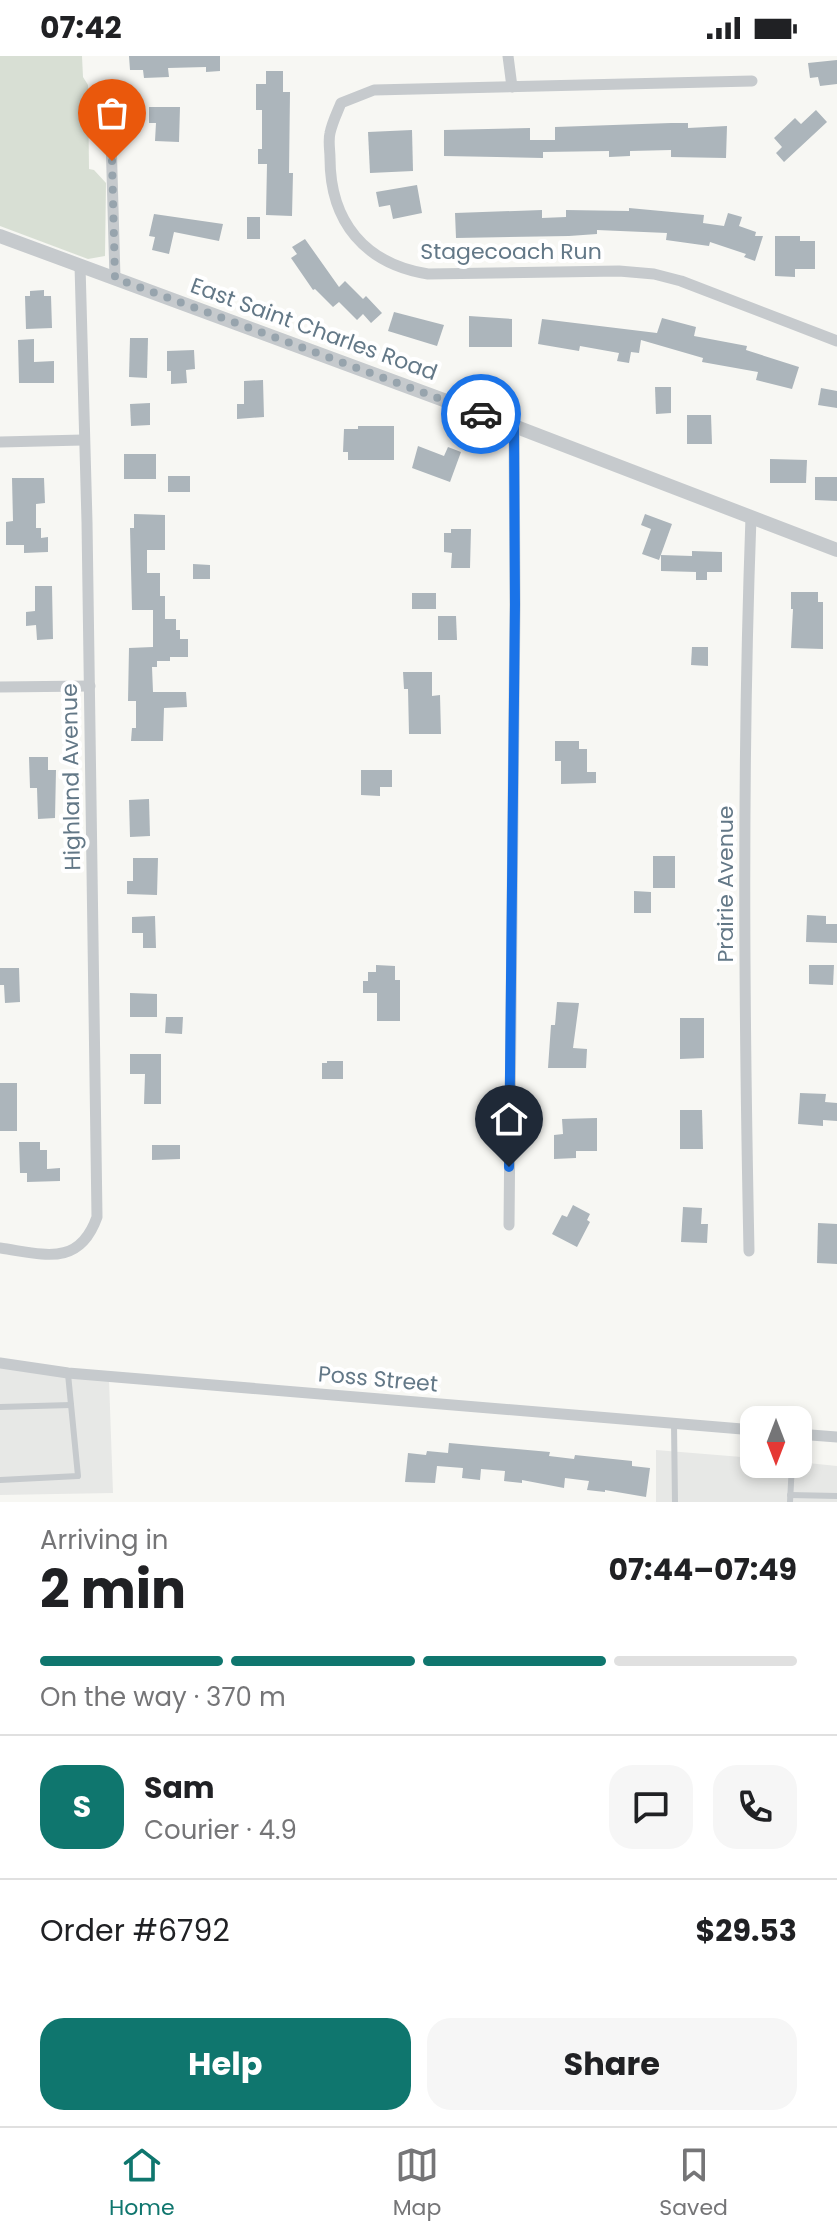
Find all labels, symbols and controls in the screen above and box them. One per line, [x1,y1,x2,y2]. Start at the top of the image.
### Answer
text: 07:42 [40,6,122,49]
pin [78,79,146,161]
icon: bag [90,91,134,135]
street label: Stagecoach Run [420,236,602,267]
street label: East Saint Charles Road [186,270,442,388]
courier [441,374,521,454]
icon: car [459,392,503,436]
street label: Highland Avenue [54,683,88,871]
street label: Prairie Avenue [710,806,741,962]
pin [475,1085,543,1167]
icon: home [487,1097,531,1141]
street label: Poss Street [317,1358,439,1400]
north arrow [740,1406,812,1478]
map controls [740,1406,812,1478]
text: Arriving in [40,1522,169,1558]
text: 07:44–07:49 [609,1548,797,1591]
text: 2 min [40,1553,186,1626]
text: On the way · 370 m [40,1679,286,1715]
button: chat [609,1765,693,1849]
button: phone [713,1765,797,1849]
text: Sam [144,1766,215,1809]
text: S [73,1785,91,1828]
text: Courier · 4.9 [144,1812,297,1848]
text: Order #6792 [40,1909,230,1952]
text: $29.53 [696,1909,797,1952]
button: Help [40,2018,411,2110]
button: Share [427,2018,797,2110]
tab: Home [109,2143,175,2224]
tab: Map [393,2143,441,2224]
tab: Saved [659,2143,728,2224]

